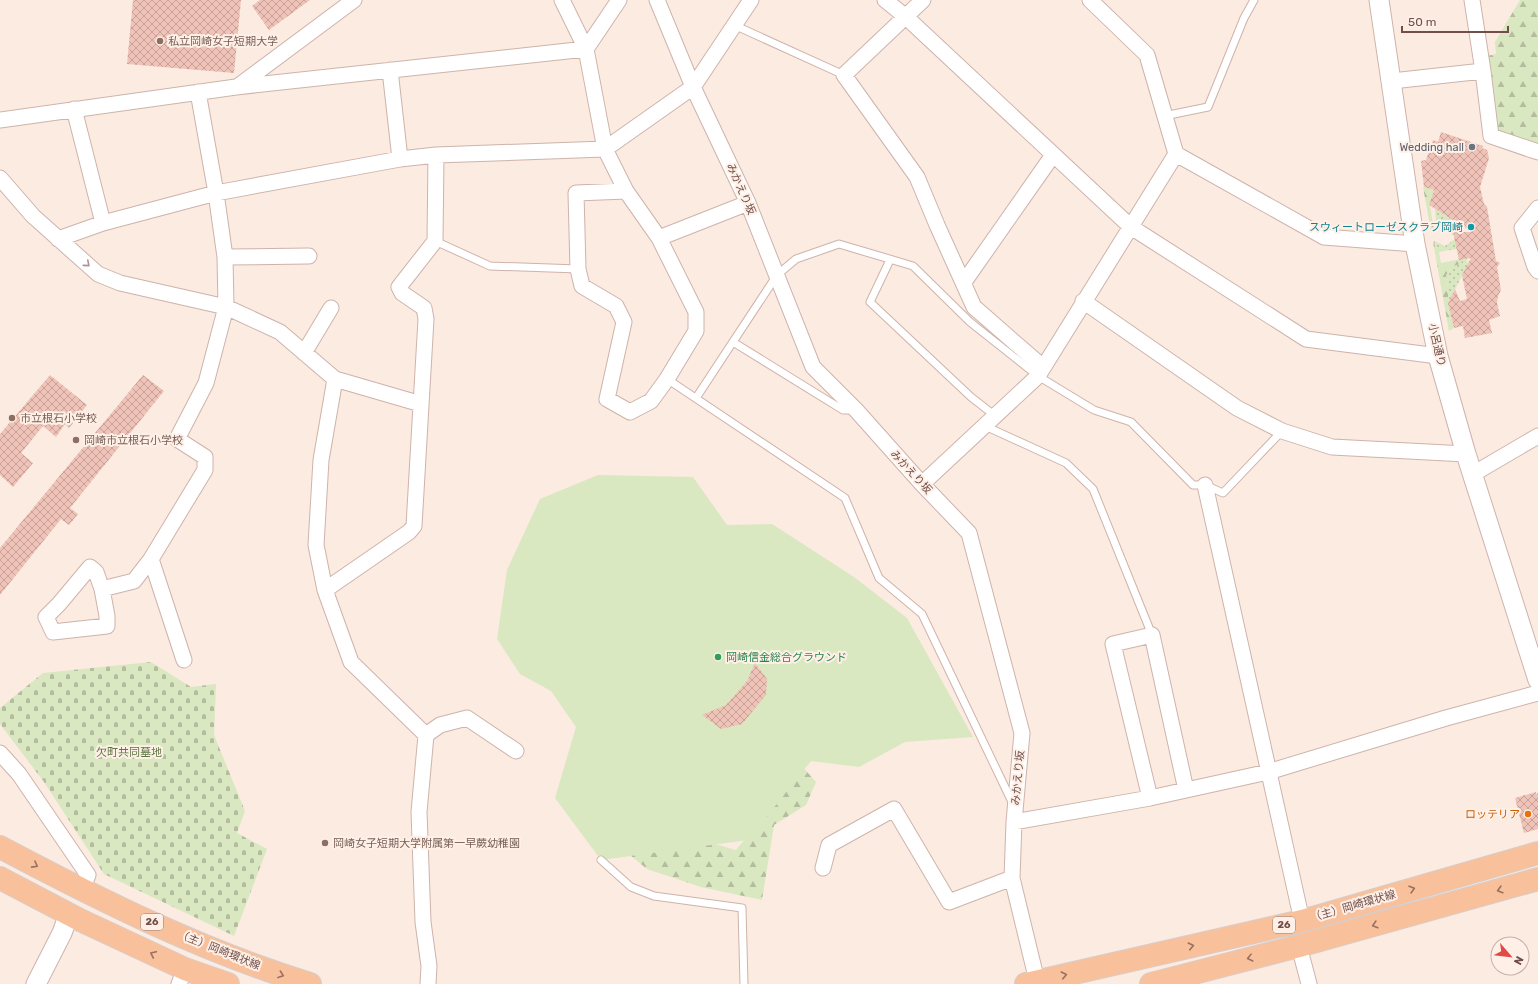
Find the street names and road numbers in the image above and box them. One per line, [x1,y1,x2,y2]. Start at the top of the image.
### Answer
street label: みかえり坂 [724,161,758,217]
street label: 小呂通り [1426,322,1448,368]
street label: みかえり坂 [887,447,935,497]
street label: みかえり坂 [1009,750,1027,806]
street label: （主）岡崎環状線 [1309,888,1397,924]
road number: 26 [141,914,163,930]
road number: 26 [1273,917,1295,933]
street label: （主）岡崎環状線 [176,927,262,973]

